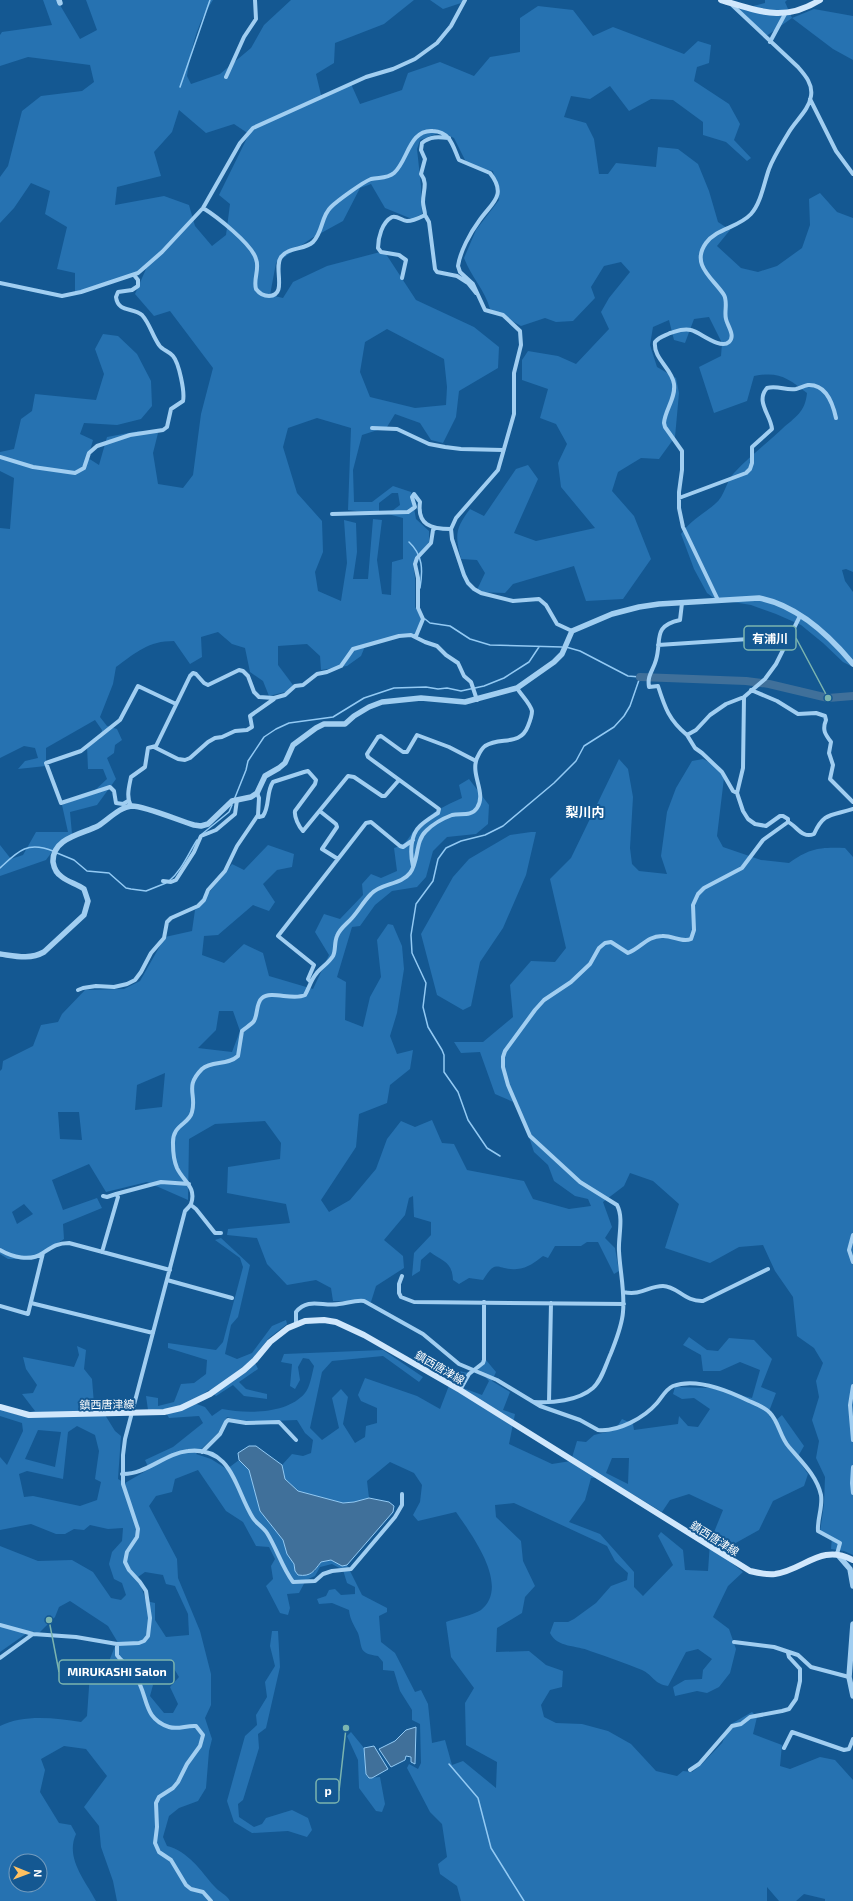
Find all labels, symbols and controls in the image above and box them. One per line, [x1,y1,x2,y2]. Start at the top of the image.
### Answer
callout: 有浦川 [744,626,796,650]
text: 有浦川 [752,631,788,645]
district label: 梨川内 [565,804,605,820]
street label: 鎮西唐津線 [413,1348,467,1386]
street label: 鎮西唐津線 [79,1397,135,1411]
street label: 鎮西唐津線 [688,1518,742,1558]
callout: MIRUKASHI Salon [59,1660,174,1684]
text: MIRUKASHI Salon [67,1664,167,1678]
callout: p [316,1779,339,1803]
text: p [324,1783,332,1797]
north arrow [8,1853,48,1893]
text: N [32,1869,45,1877]

